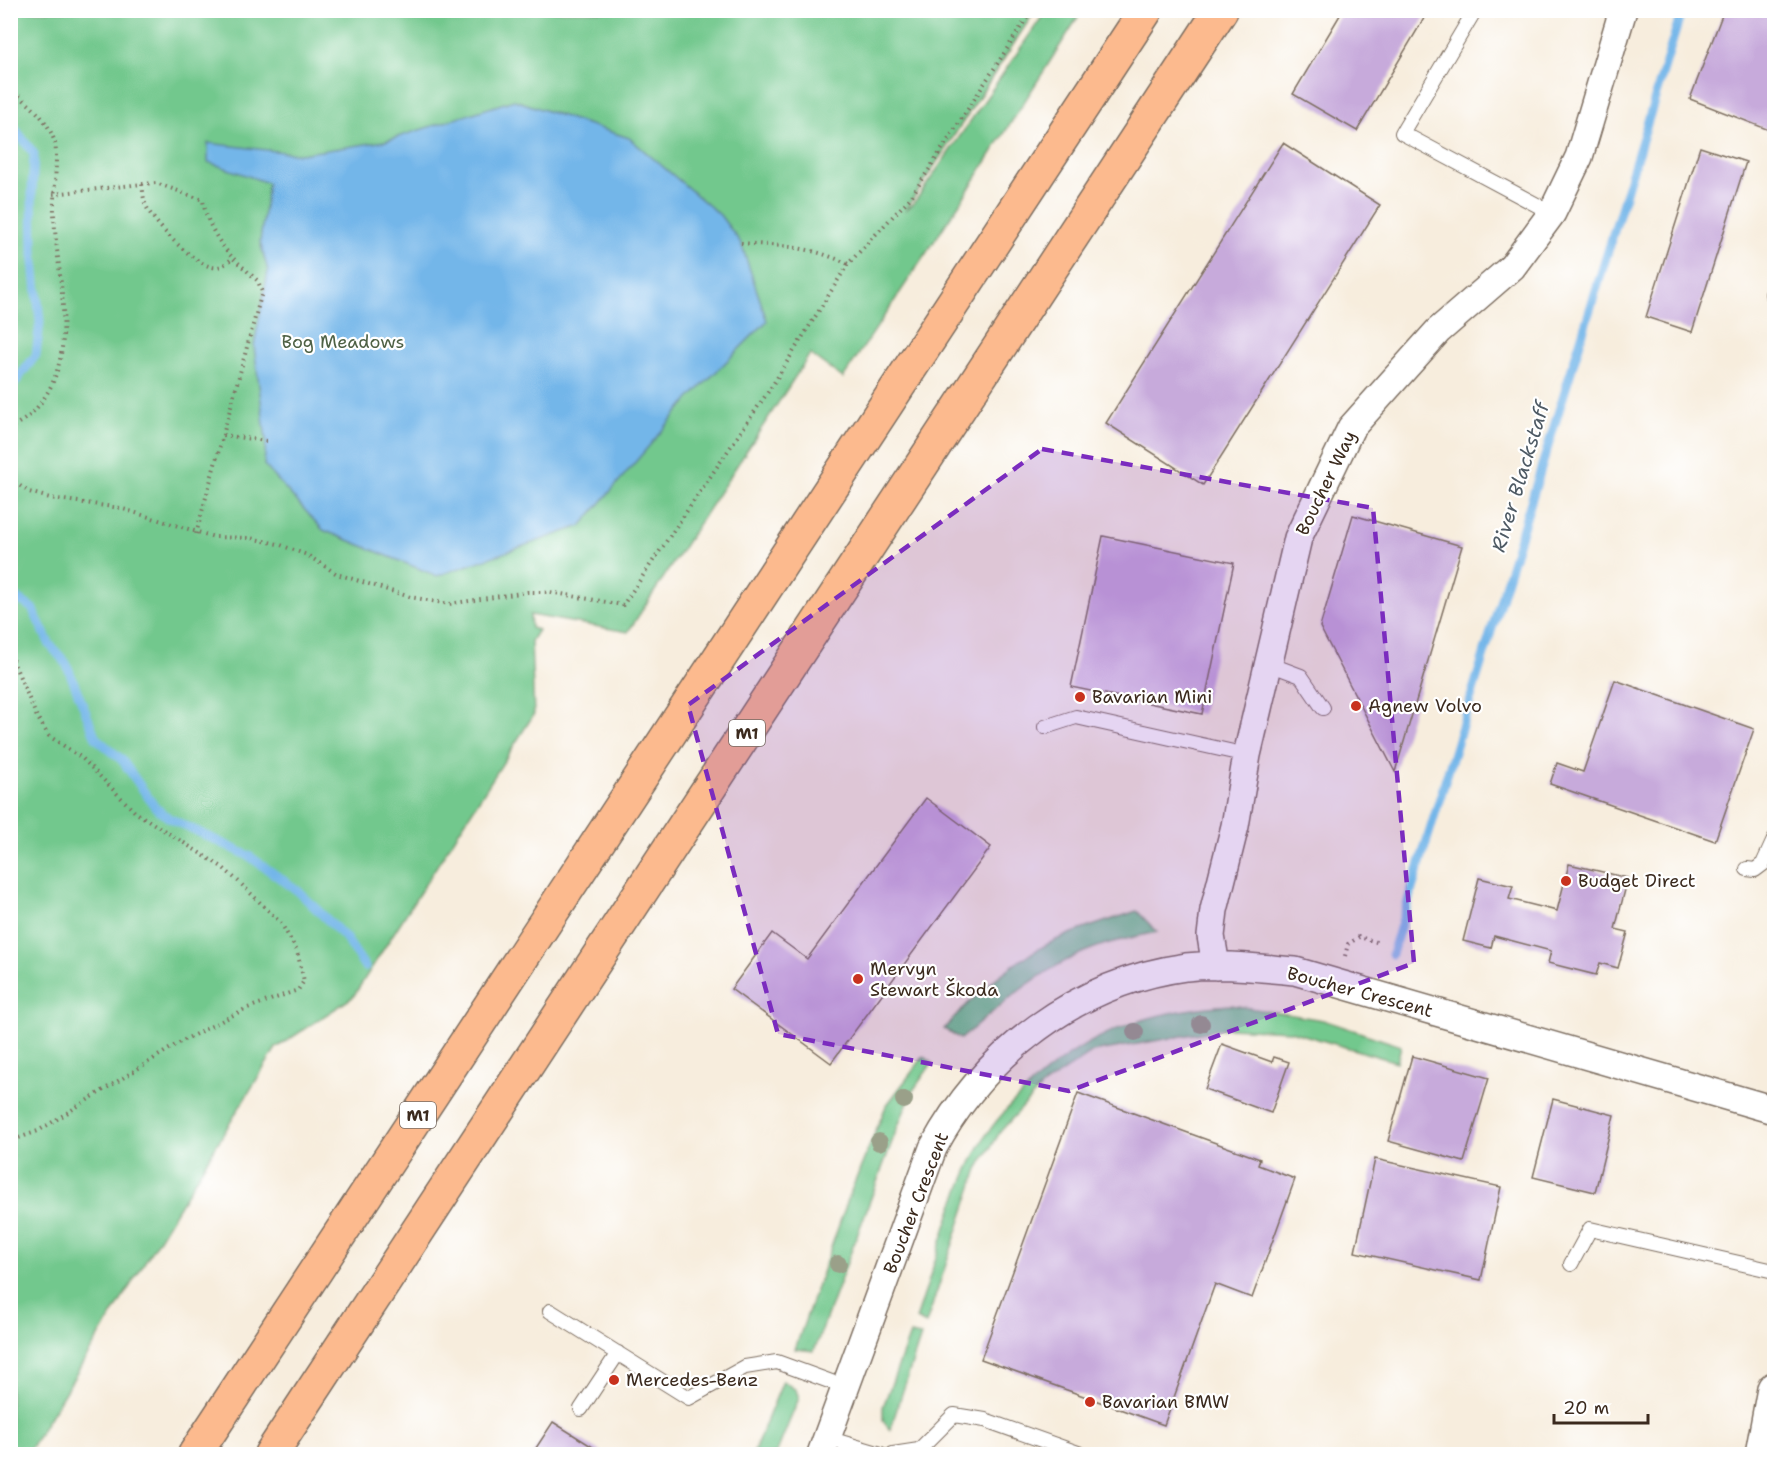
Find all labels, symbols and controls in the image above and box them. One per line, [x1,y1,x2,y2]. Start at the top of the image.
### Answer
park label: Bog Meadows [281,330,405,354]
water label: River Blackstaff [1485,396,1556,555]
street label: Boucher Way [1290,427,1362,539]
place label: Bavarian Mini [1092,685,1212,709]
marker: Bavarian Mini [1073,690,1087,704]
place label: Agnew Volvo [1368,694,1482,718]
marker: Agnew Volvo [1349,699,1363,713]
road number: M1 [729,720,765,746]
place label: Budget Direct [1578,869,1696,893]
marker: Budget Direct [1559,874,1573,888]
place label: Mervyn Stewart Škoda [870,957,998,1002]
street label: Boucher Crescent [1285,961,1436,1023]
marker: Mervyn Stewart Škoda [851,972,865,986]
road number: M1 [400,1102,436,1128]
street label: Boucher Crescent [878,1129,954,1277]
place label: Mercedes-Benz [626,1368,758,1392]
marker: Mercedes-Benz [607,1373,621,1387]
scale bar [1554,1387,1648,1425]
place label: Bavarian BMW [1102,1390,1229,1414]
marker: Bavarian BMW [1083,1395,1097,1409]
text: 20 m [1563,1396,1609,1420]

